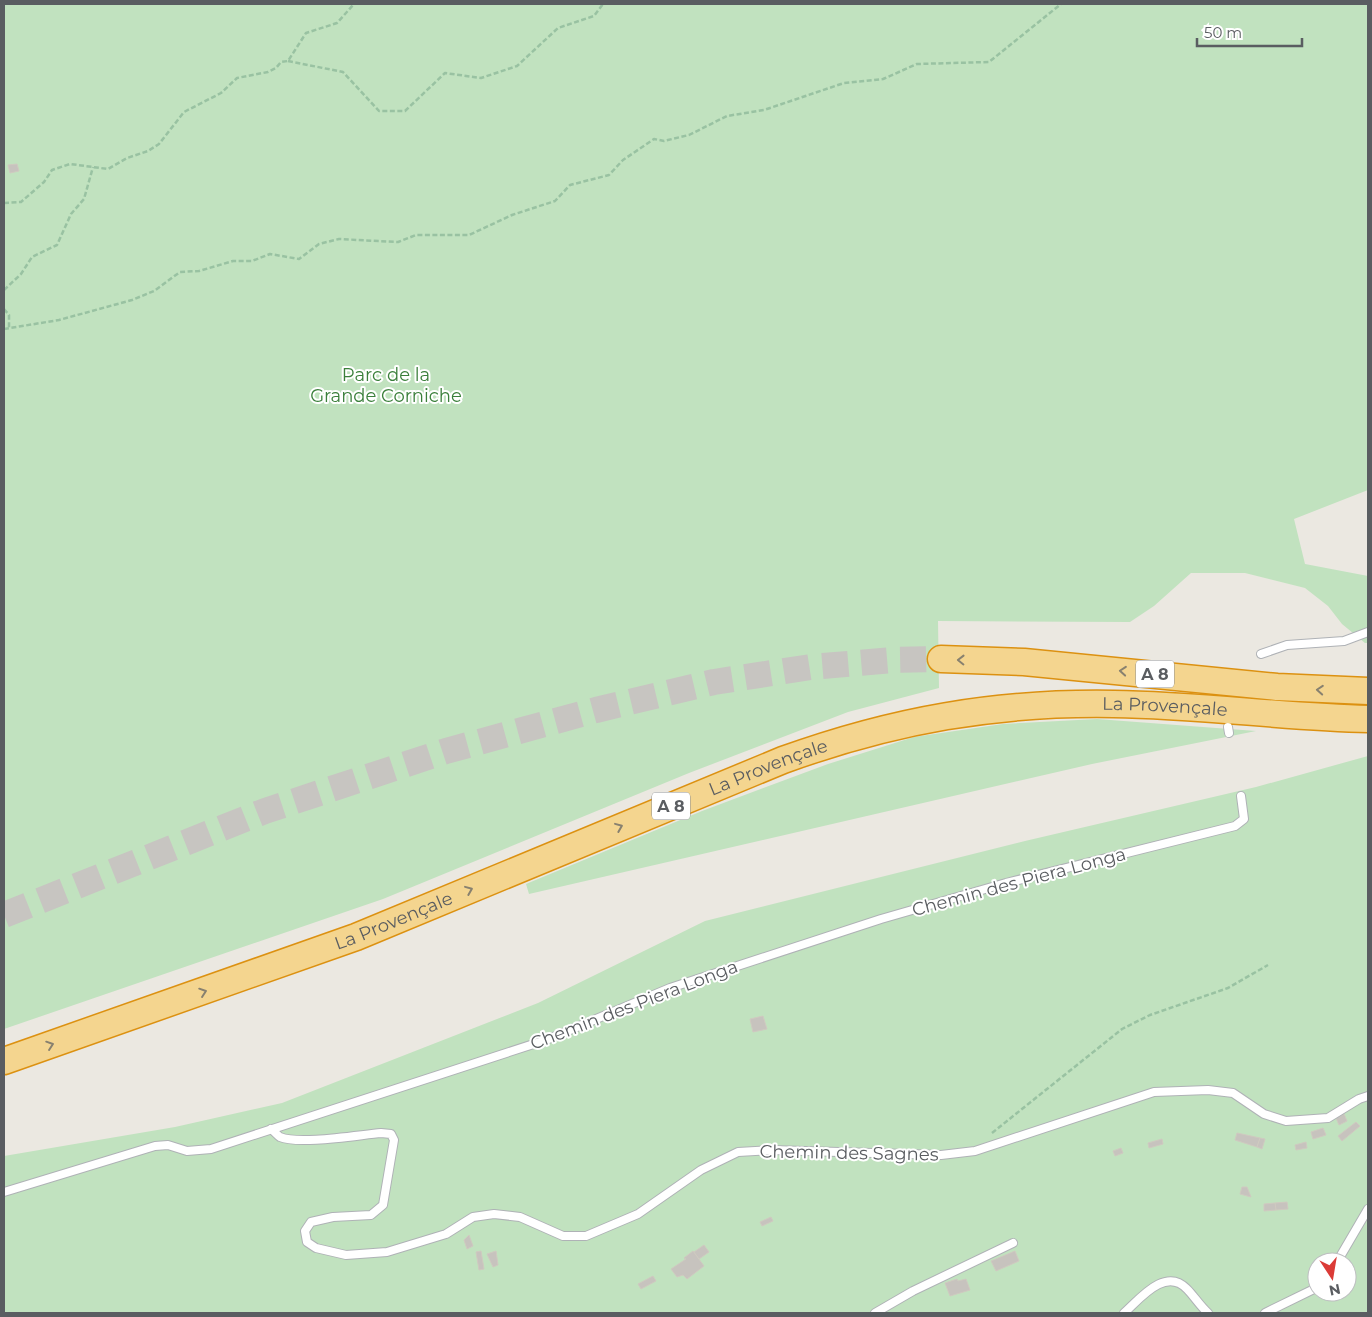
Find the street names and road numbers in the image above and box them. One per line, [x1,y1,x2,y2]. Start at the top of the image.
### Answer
road number: A 8 [1136,661,1174,688]
street label: La Provençale [1102,693,1228,721]
street label: La Provençale [706,735,830,800]
road number: A 8 [652,792,690,819]
street label: Chemin des Piera Longa [910,843,1128,921]
street label: La Provençale [332,887,456,955]
street label: Chemin des Piera Longa [527,955,741,1055]
street label: Chemin des Sagnes [759,1140,939,1166]

